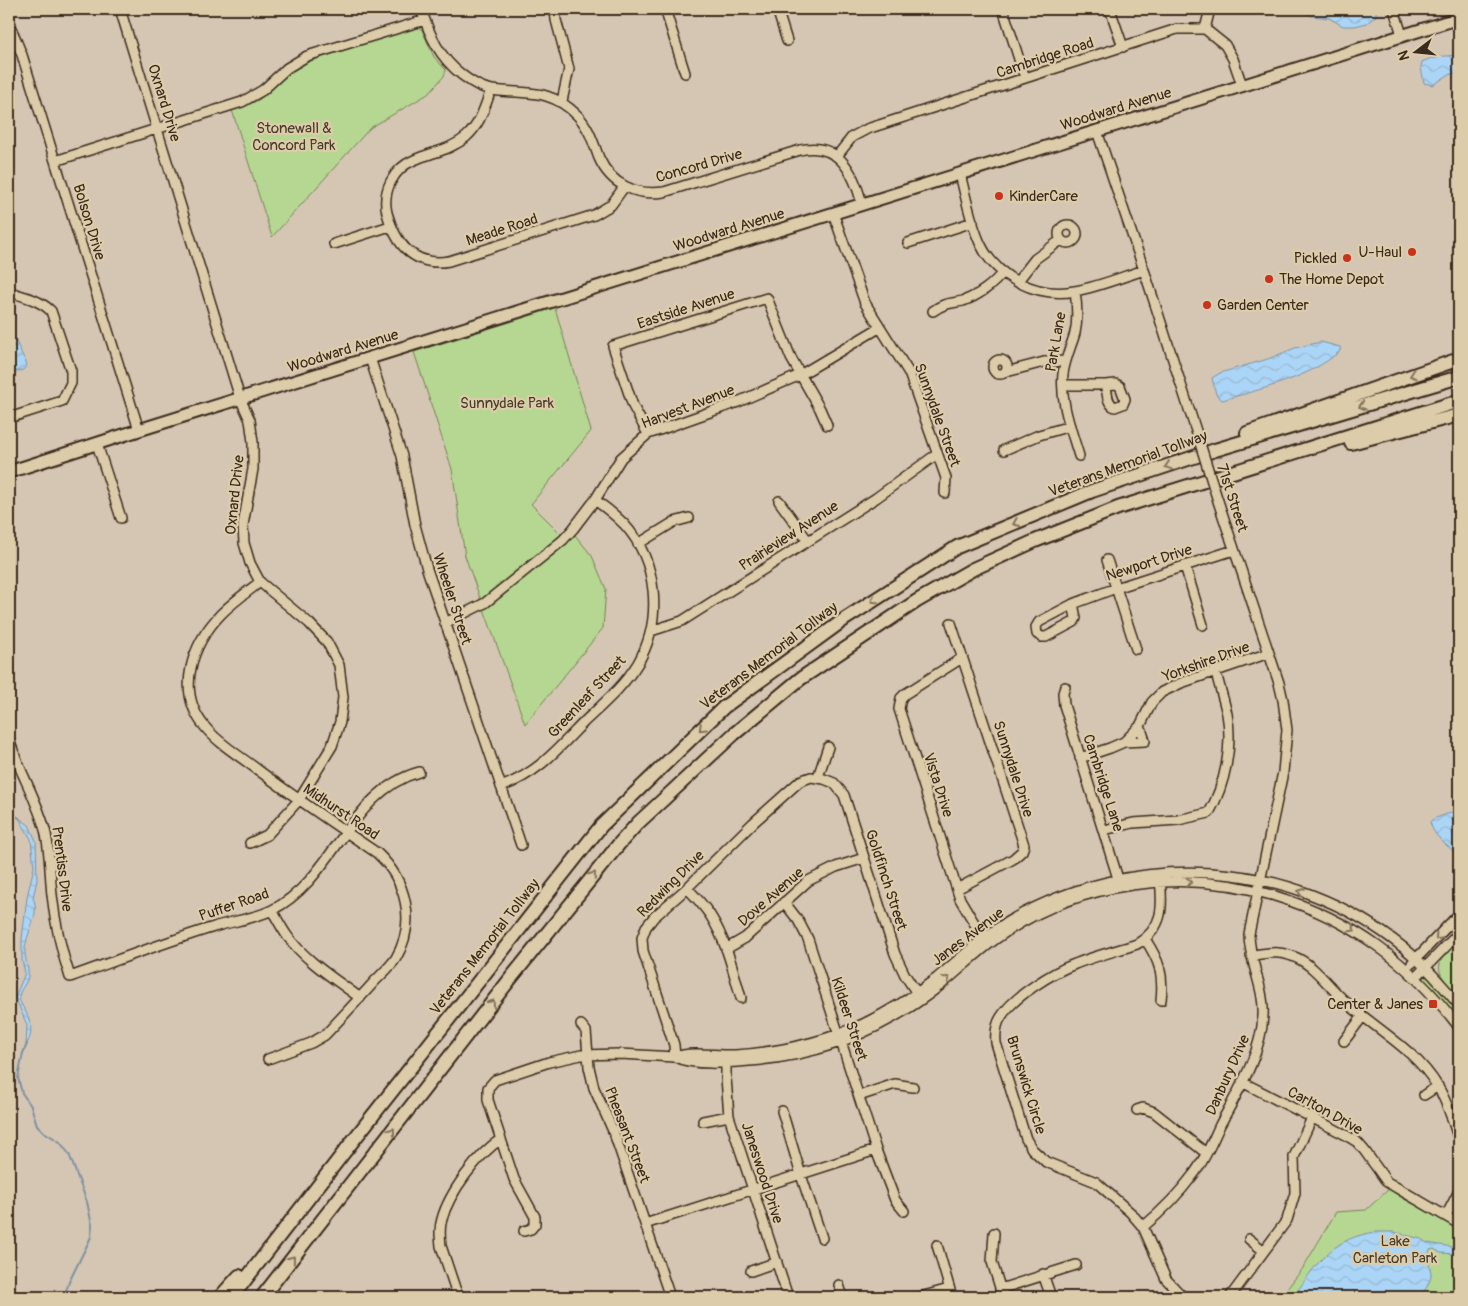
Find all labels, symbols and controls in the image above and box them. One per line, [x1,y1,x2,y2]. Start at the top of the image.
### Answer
north arrow [1390,28,1440,78]
street label: Cambridge Road [994,33,1096,83]
text: N [1395,49,1413,62]
street label: Oxnard Drive [143,62,185,145]
street label: Woodward Avenue [1058,83,1174,135]
park label: Stonewall & Concord Park [252,119,336,155]
street label: Concord Drive [654,144,745,187]
street label: Bolson Drive [68,182,110,263]
place label: KinderCare [1009,187,1079,206]
marker: KinderCare [993,190,1005,202]
street label: Woodward Avenue [671,204,787,256]
street label: Meade Road [464,209,540,251]
place label: U-Haul [1358,243,1402,262]
marker: U-Haul [1406,246,1418,258]
place label: Pickled [1294,249,1337,268]
marker: Pickled [1341,252,1353,264]
place label: The Home Depot [1279,270,1385,289]
marker: The Home Depot [1263,273,1275,285]
street label: Eastside Avenue [635,284,738,334]
place label: Garden Center [1217,296,1309,315]
marker: Garden Center [1201,299,1213,311]
street label: Park Lane [1041,310,1071,373]
street label: Woodward Avenue [285,325,401,377]
street label: Sunnydale Street [909,361,965,470]
one-way arrow [1409,369,1418,379]
street label: Harvest Avenue [639,380,738,433]
park label: Sunnydale Park [460,394,555,413]
one-way arrow [1359,401,1367,411]
street label: Veterans Memorial Tollway [1046,426,1210,502]
street label: Oxnard Drive [221,454,249,536]
one-way arrow [1165,460,1173,470]
street label: 71st Street [1212,462,1252,535]
street label: Prairieview Avenue [736,496,843,575]
one-way arrow [1012,516,1021,527]
street label: Newport Drive [1104,540,1195,586]
street label: Wheeler Street [428,551,476,648]
one-way arrow [870,594,879,603]
street label: Veterans Memorial Tollway [696,598,842,714]
street label: Yorkshire Drive [1159,637,1253,687]
street label: Greenleaf Street [544,651,631,742]
street label: Sunnydale Drive [989,719,1038,820]
one-way arrow [699,723,708,732]
street label: Cambridge Lane [1078,732,1128,835]
street label: Vista Drive [919,750,958,820]
street label: Midhurst Road [299,780,383,844]
street label: Prentiss Drive [47,825,77,913]
street label: Goldfinch Street [861,827,912,934]
street label: Redwing Drive [633,846,709,922]
street label: Dove Avenue [734,863,808,931]
one-way arrow [587,872,596,881]
street label: Veterans Memorial Tollway [426,875,544,1019]
one-way arrow [1185,877,1193,887]
street label: Puffer Road [197,884,271,926]
one-way arrow [1298,888,1306,898]
street label: Janes Avenue [928,903,1008,970]
one-way arrow [1346,922,1355,932]
one-way arrow [1435,931,1444,940]
street label: Kildeer Street [827,975,872,1064]
one-way arrow [942,976,951,985]
place label: Center & Janes [1327,995,1423,1014]
marker: Center & Janes [1427,998,1439,1010]
one-way arrow [486,999,495,1009]
street label: Danbury Drive [1202,1031,1254,1118]
street label: Brunswick Circle [1002,1033,1050,1137]
street label: Carlton Drive [1284,1083,1366,1140]
street label: Pheasant Street [600,1084,654,1187]
street label: Janeswood Drive [737,1120,787,1227]
one-way arrow [386,1128,394,1137]
park label: Lake Carleton Park [1353,1232,1438,1268]
one-way arrow [286,1256,294,1265]

